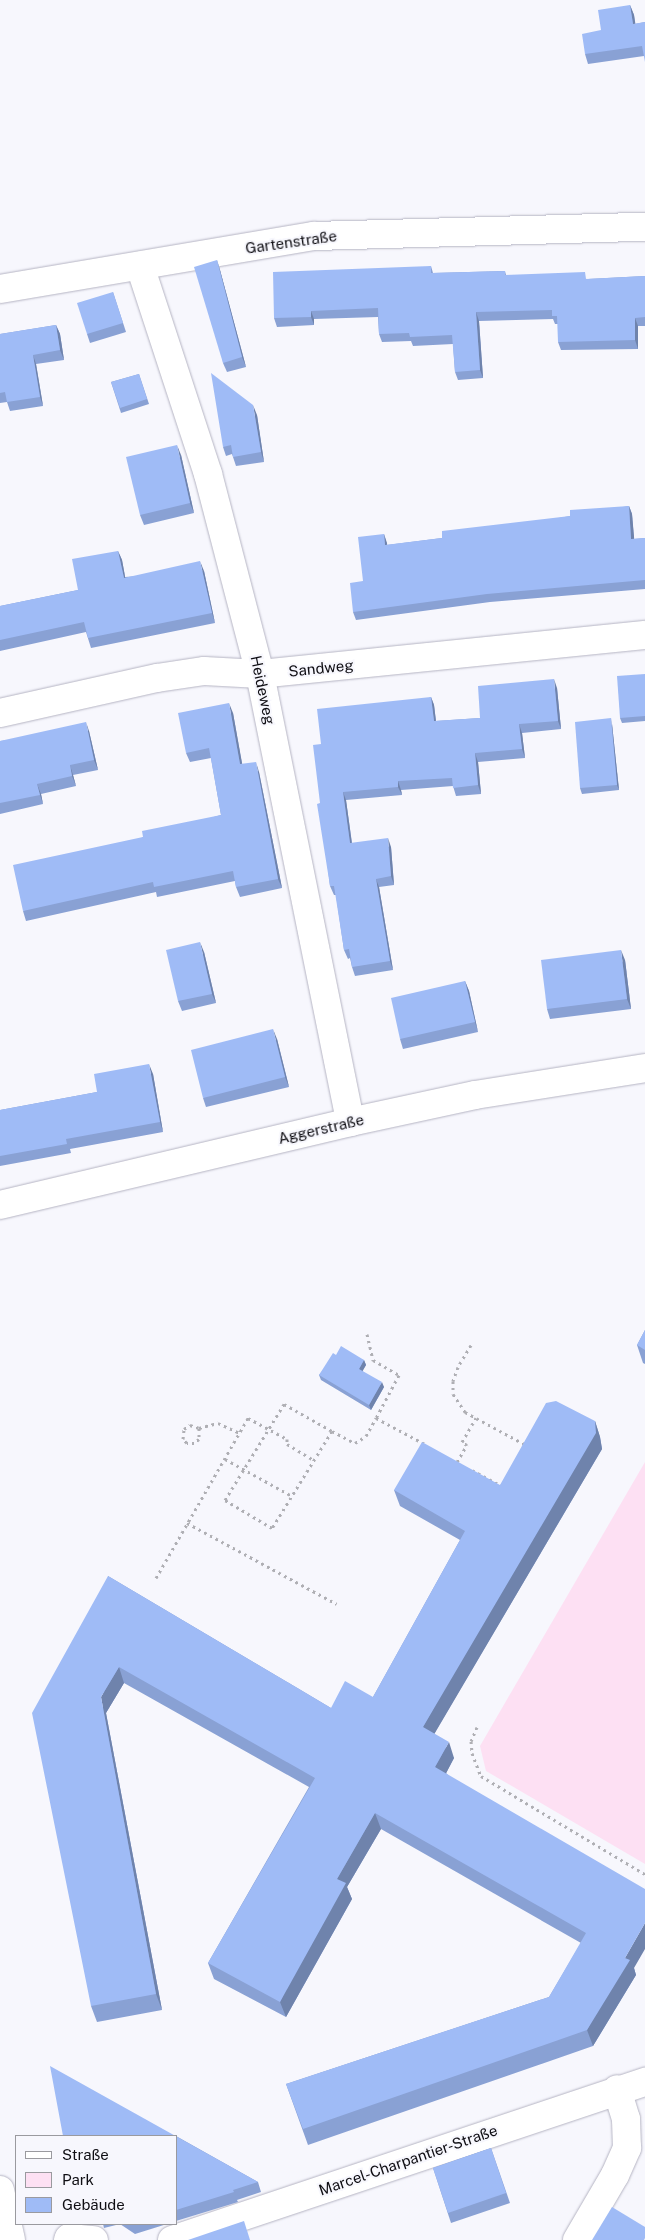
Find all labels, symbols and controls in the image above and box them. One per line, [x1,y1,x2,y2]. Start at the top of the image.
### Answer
street label: Gartenstraße [244,227,338,257]
street label: Heideweg [247,654,279,726]
street label: Sandweg [288,656,354,680]
street label: Aggerstraße [276,1110,366,1148]
street label: Marcel-Charpantier-Straße [316,2121,500,2199]
legend [15,2135,178,2225]
text: Straße [62,2146,109,2163]
text: Park [62,2171,94,2188]
text: Gebäude [62,2196,125,2213]

